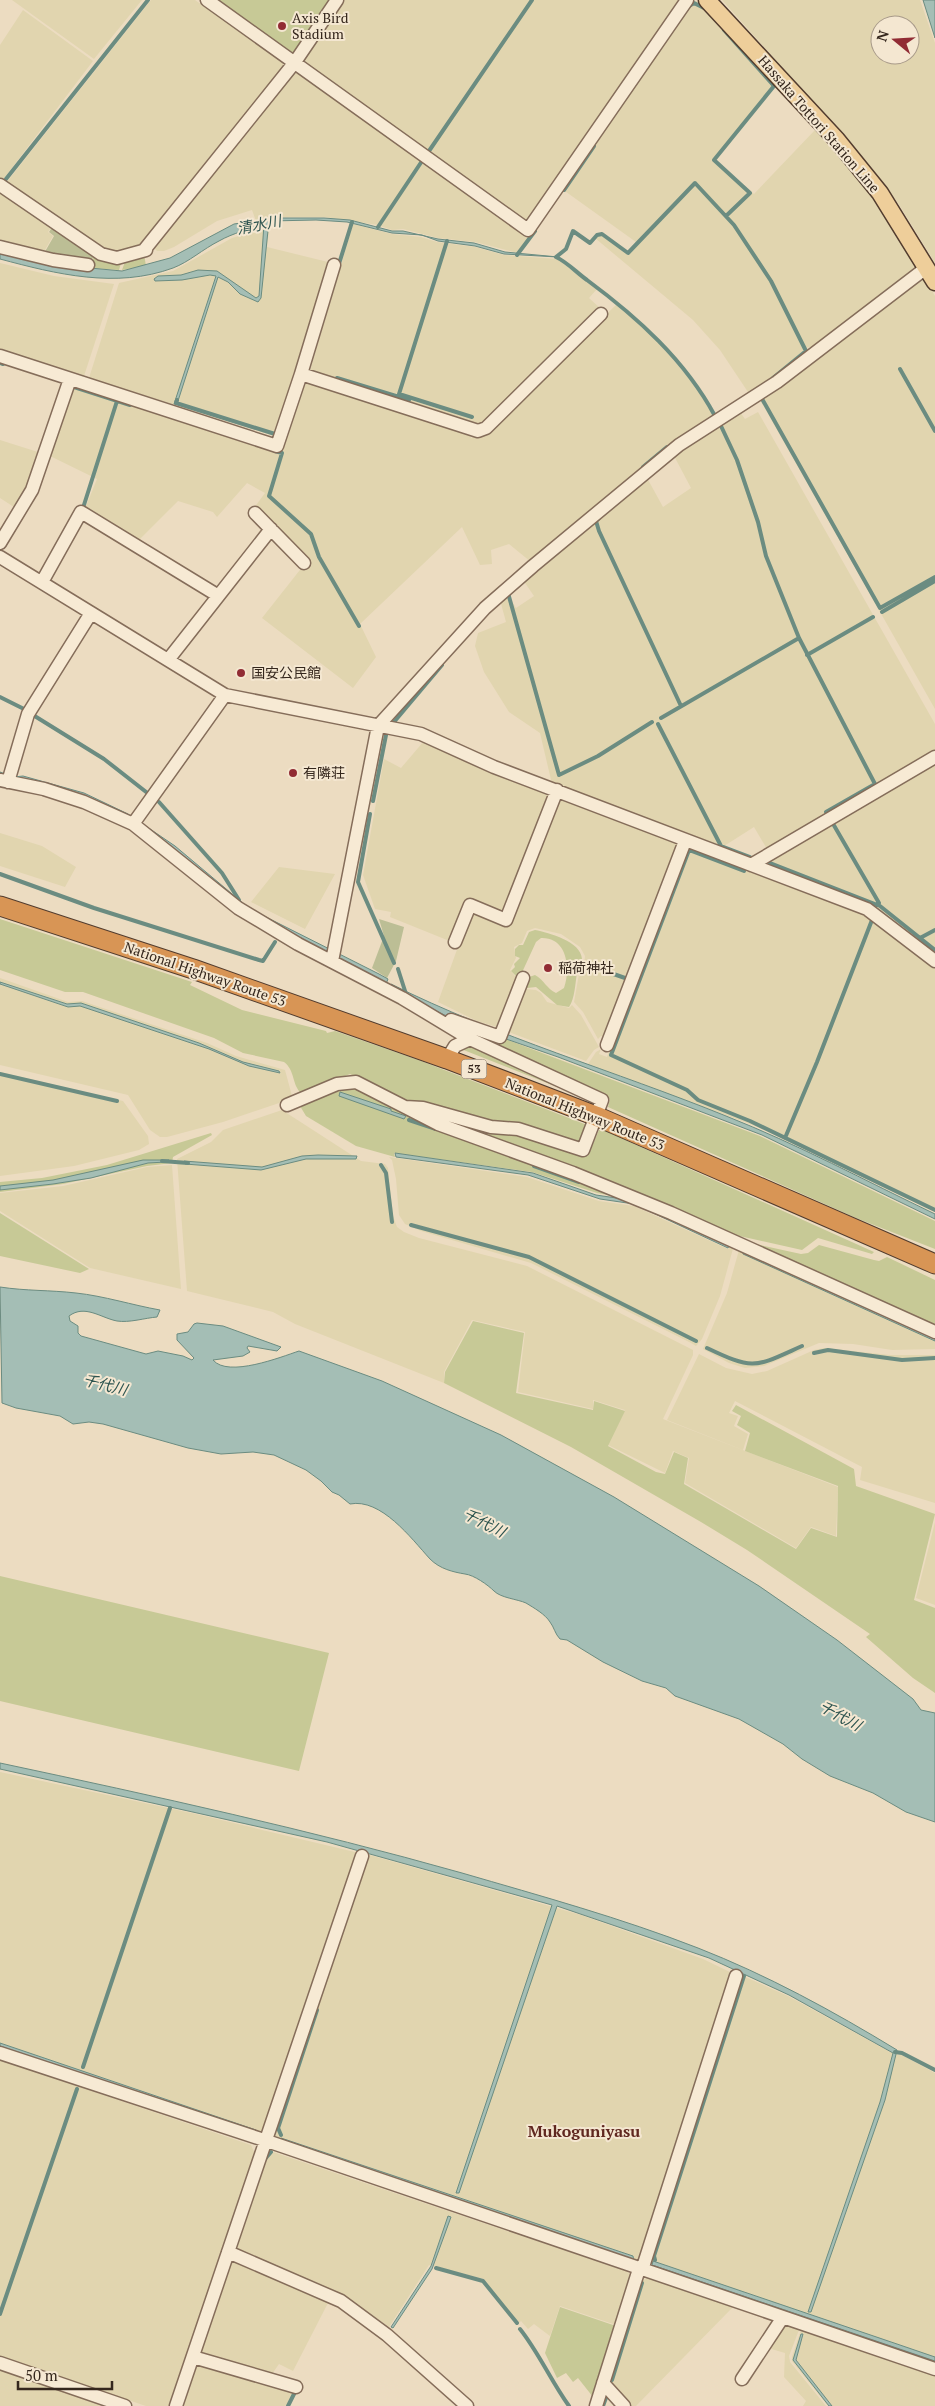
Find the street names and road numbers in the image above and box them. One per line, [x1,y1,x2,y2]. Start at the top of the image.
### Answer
street label: Hassaka Tottori Station Line [754,51,884,197]
street label: National Highway Route 53 [122,937,289,1010]
road number: 53 [462,1060,486,1078]
street label: National Highway Route 53 [503,1073,668,1154]

